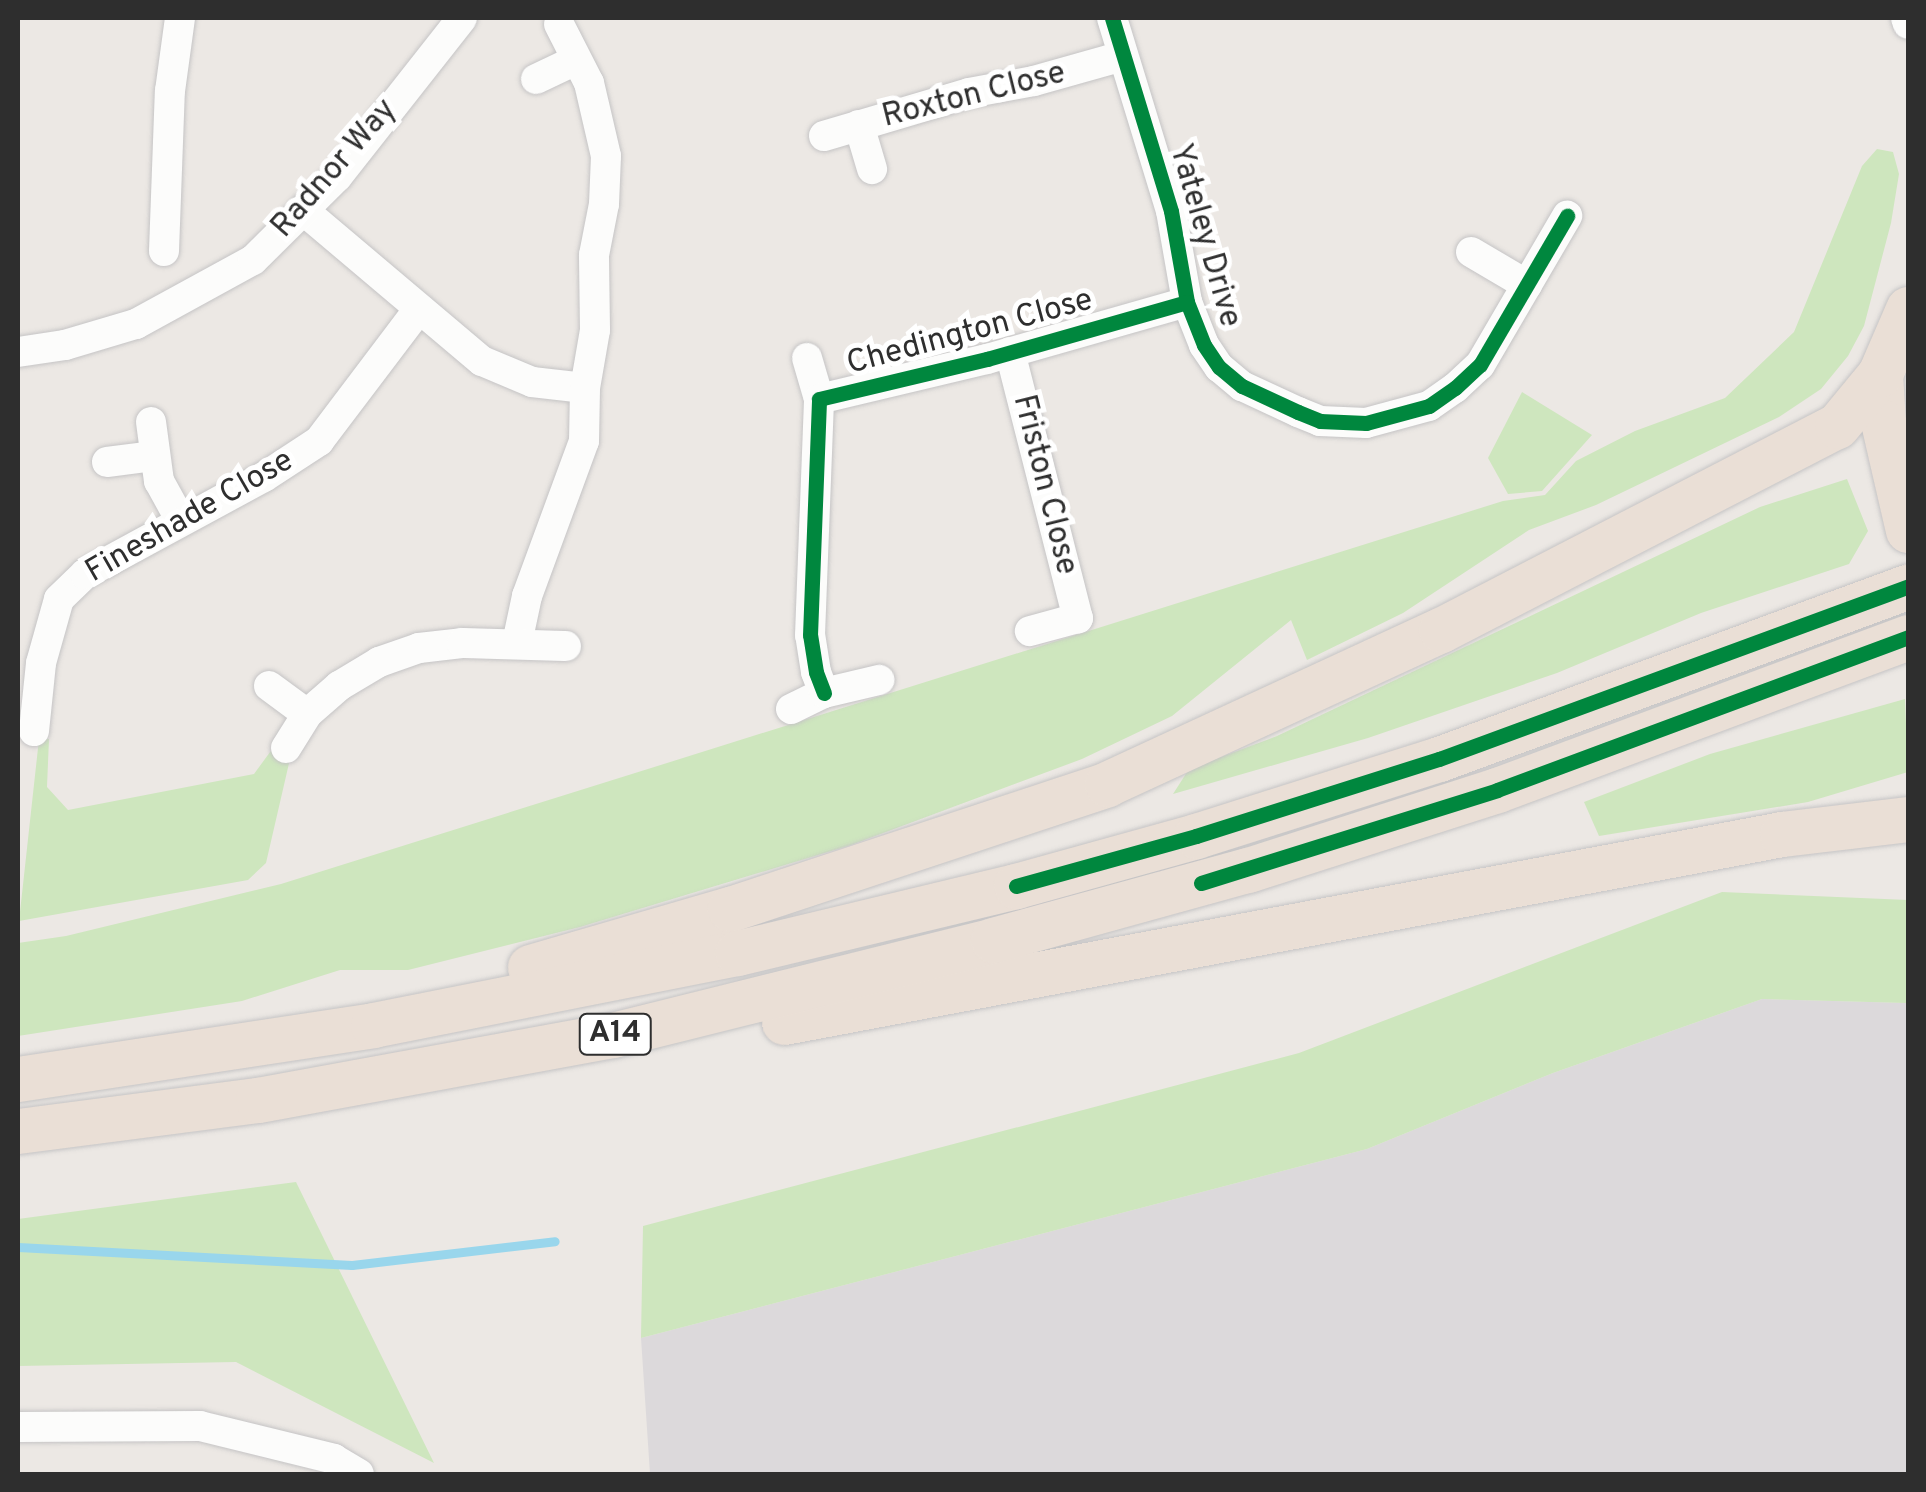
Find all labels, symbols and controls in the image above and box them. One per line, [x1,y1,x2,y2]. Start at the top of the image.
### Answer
street label: Roxton Close [878,55,1070,137]
street label: Radnor Way [264,91,406,247]
street label: Yateley Drive [1160,140,1248,332]
street label: Chedington Close [843,282,1097,384]
street label: Friston Close [1003,391,1085,579]
street label: Fineshade Close [79,442,301,592]
road number: A14 [578,1009,652,1059]

